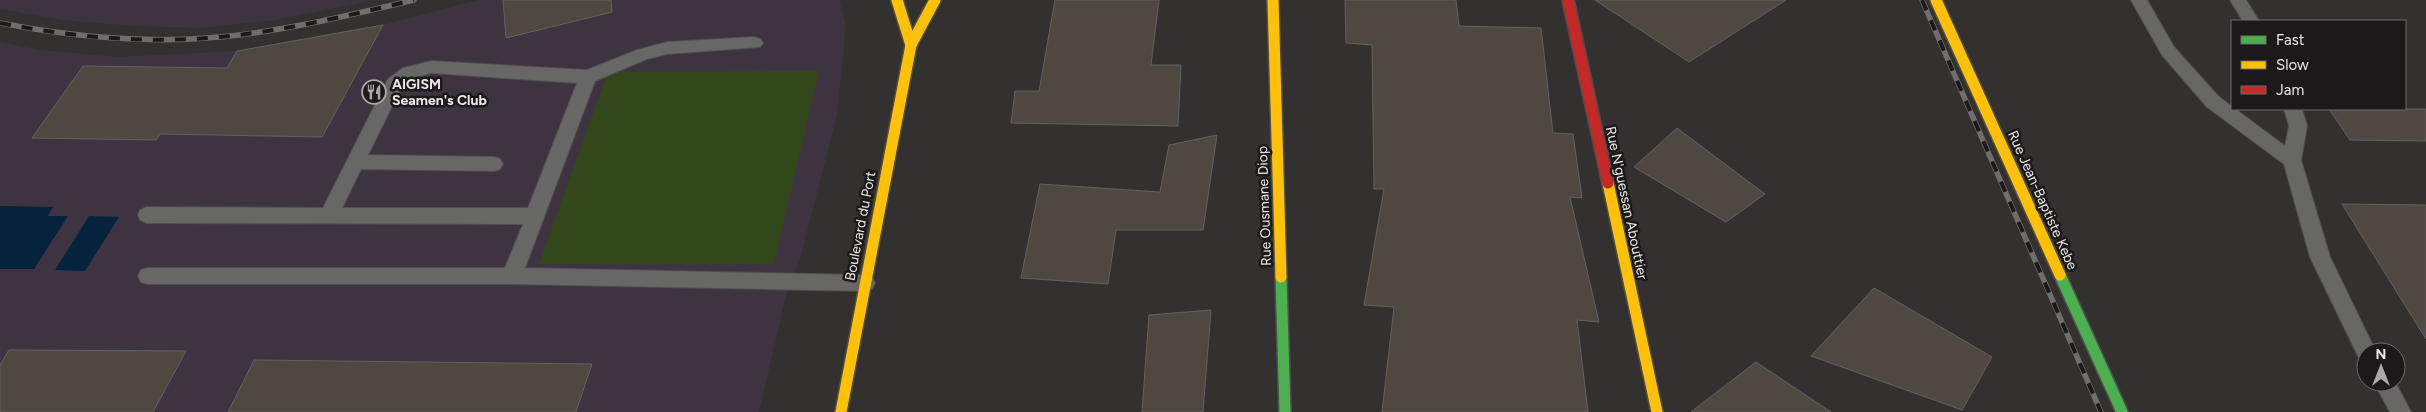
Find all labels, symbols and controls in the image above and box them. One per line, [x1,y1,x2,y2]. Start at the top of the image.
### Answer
legend [2231,20,2406,110]
text: Fast [2276,31,2305,49]
text: Slow [2276,56,2309,74]
place label: AIGISM Seamen's Club [392,76,487,109]
restaurant icon: AIGISM Seamen's Club [361,79,387,105]
text: Jam [2276,81,2304,99]
street label: Rue N'guessan Abouttier [1602,125,1651,282]
street label: Rue Jean-Baptiste Kebe [2004,128,2081,273]
street label: Rue Ousmane Diop [1254,146,1275,266]
street label: Boulevard du Port [842,170,879,282]
north arrow [2356,342,2406,392]
text: N [2376,346,2386,363]

